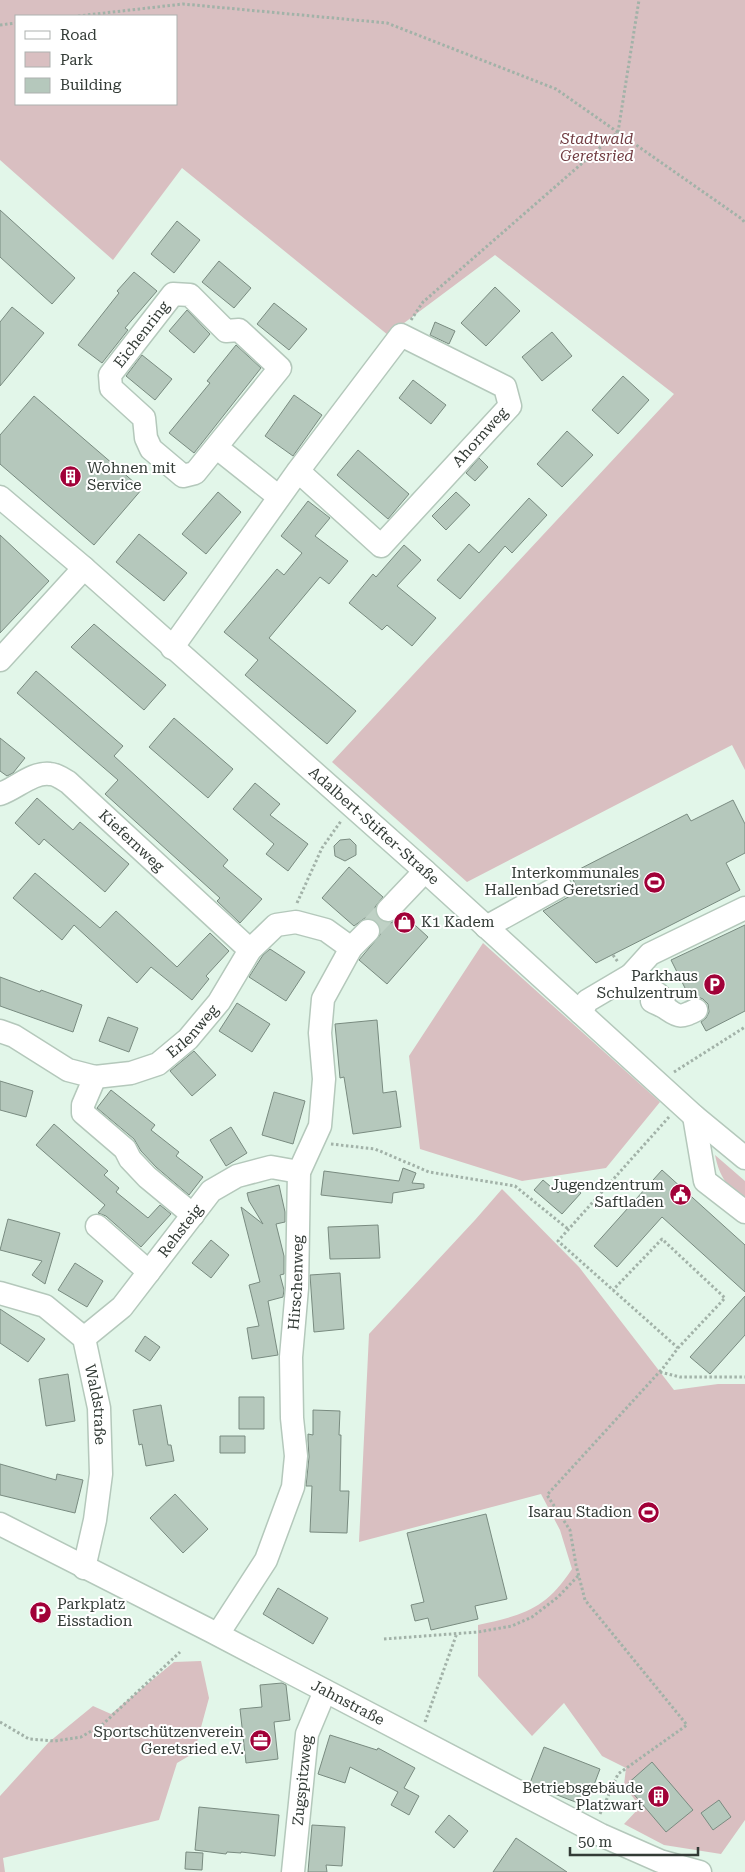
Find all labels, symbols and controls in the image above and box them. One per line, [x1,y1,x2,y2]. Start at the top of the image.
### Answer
legend [15,15,178,105]
text: Road [60,26,97,44]
text: Park [60,51,94,69]
text: Building [60,76,122,94]
park label: Stadtwald Geretsried [560,130,634,165]
street label: Eichenring [110,297,173,371]
street label: Ahornweg [449,403,512,471]
place label: Wohnen mit Service [87,459,176,494]
building icon: Wohnen mit Service [59,465,83,489]
street label: Adalbert-Stifter-Straße [305,763,443,889]
street label: Kiefernweg [95,806,168,876]
place label: Interkommunales Hallenbad Geretsried [485,864,639,899]
sports icon: Interkommunales Hallenbad Geretsried [643,870,667,894]
shop icon: K1 Kadem [393,910,417,934]
place label: K1 Kadem [421,913,495,931]
place label: Parkhaus Schulzentrum [597,967,698,1002]
parking icon: Parkhaus Schulzentrum [702,973,726,997]
street label: Erlenweg [163,1001,222,1062]
place label: Jugendzentrum Saftladen [551,1176,664,1211]
public building icon: Jugendzentrum Saftladen [668,1182,692,1206]
street label: Rehsteig [154,1200,207,1261]
street label: Hirschenweg [284,1234,307,1331]
street label: Waldstraße [81,1362,109,1445]
sports icon: Isarau Stadion [636,1500,660,1524]
place label: Isarau Stadion [528,1503,632,1521]
place label: Parkplatz Eisstadion [57,1595,133,1630]
parking icon: Parkplatz Eisstadion [29,1601,53,1625]
street label: Jahnstraße [308,1676,388,1729]
place label: Sportschützenverein Geretsried e.V. [93,1723,244,1758]
office icon: Sportschützenverein Geretsried e.V. [248,1729,272,1753]
street label: Zugspitzweg [289,1734,316,1826]
place label: Betriebsgebäude Platzwart [522,1779,643,1814]
building icon: Betriebsgebäude Platzwart [647,1785,671,1809]
scale bar [570,1824,698,1856]
text: 50 m [578,1833,613,1851]

